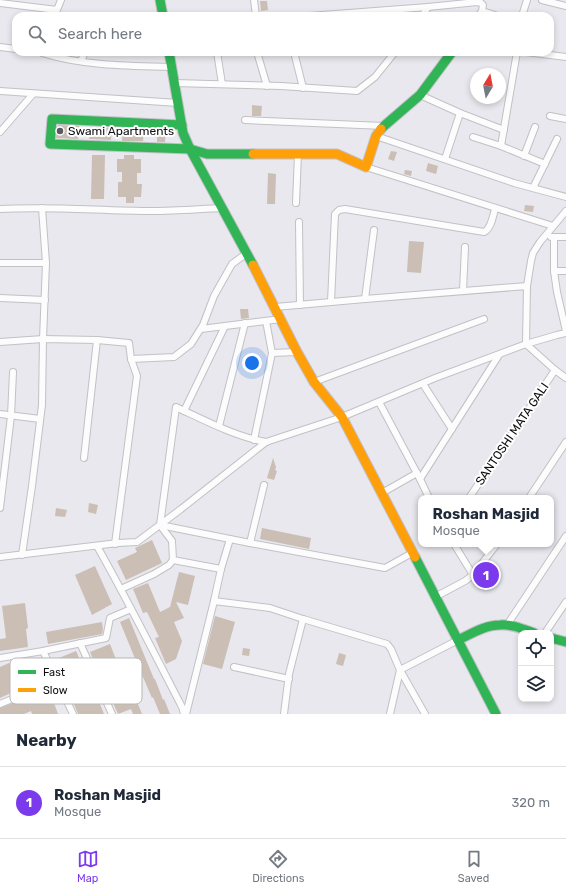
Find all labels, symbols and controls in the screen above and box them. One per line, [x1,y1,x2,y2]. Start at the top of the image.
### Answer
search box [12,12,554,56]
icon: search [26,23,48,45]
text: Search here [58,25,142,43]
north arrow [470,68,506,104]
place label: Swami Apartments [68,124,174,138]
marker: Swami Apartments [55,126,65,136]
your location [242,353,262,373]
street label: SANTOSHI MATA GALI [473,380,551,488]
popup [418,495,554,547]
text: Roshan Masjid [432,505,540,523]
text: Mosque [432,523,480,538]
pin: 1 [473,560,499,590]
map controls [518,630,554,702]
button: locate [518,630,554,666]
legend [10,658,142,704]
text: Fast [43,666,66,679]
button: layers [518,666,554,702]
text: Slow [43,684,68,697]
text: Nearby [16,730,77,750]
text: Roshan Masjid [54,786,161,804]
text: 1 [26,795,32,810]
text: 320 m [512,795,550,810]
text: Mosque [54,804,101,819]
tab: Map [77,848,99,885]
tab: Directions [252,848,304,885]
tab: Saved [458,848,489,885]

